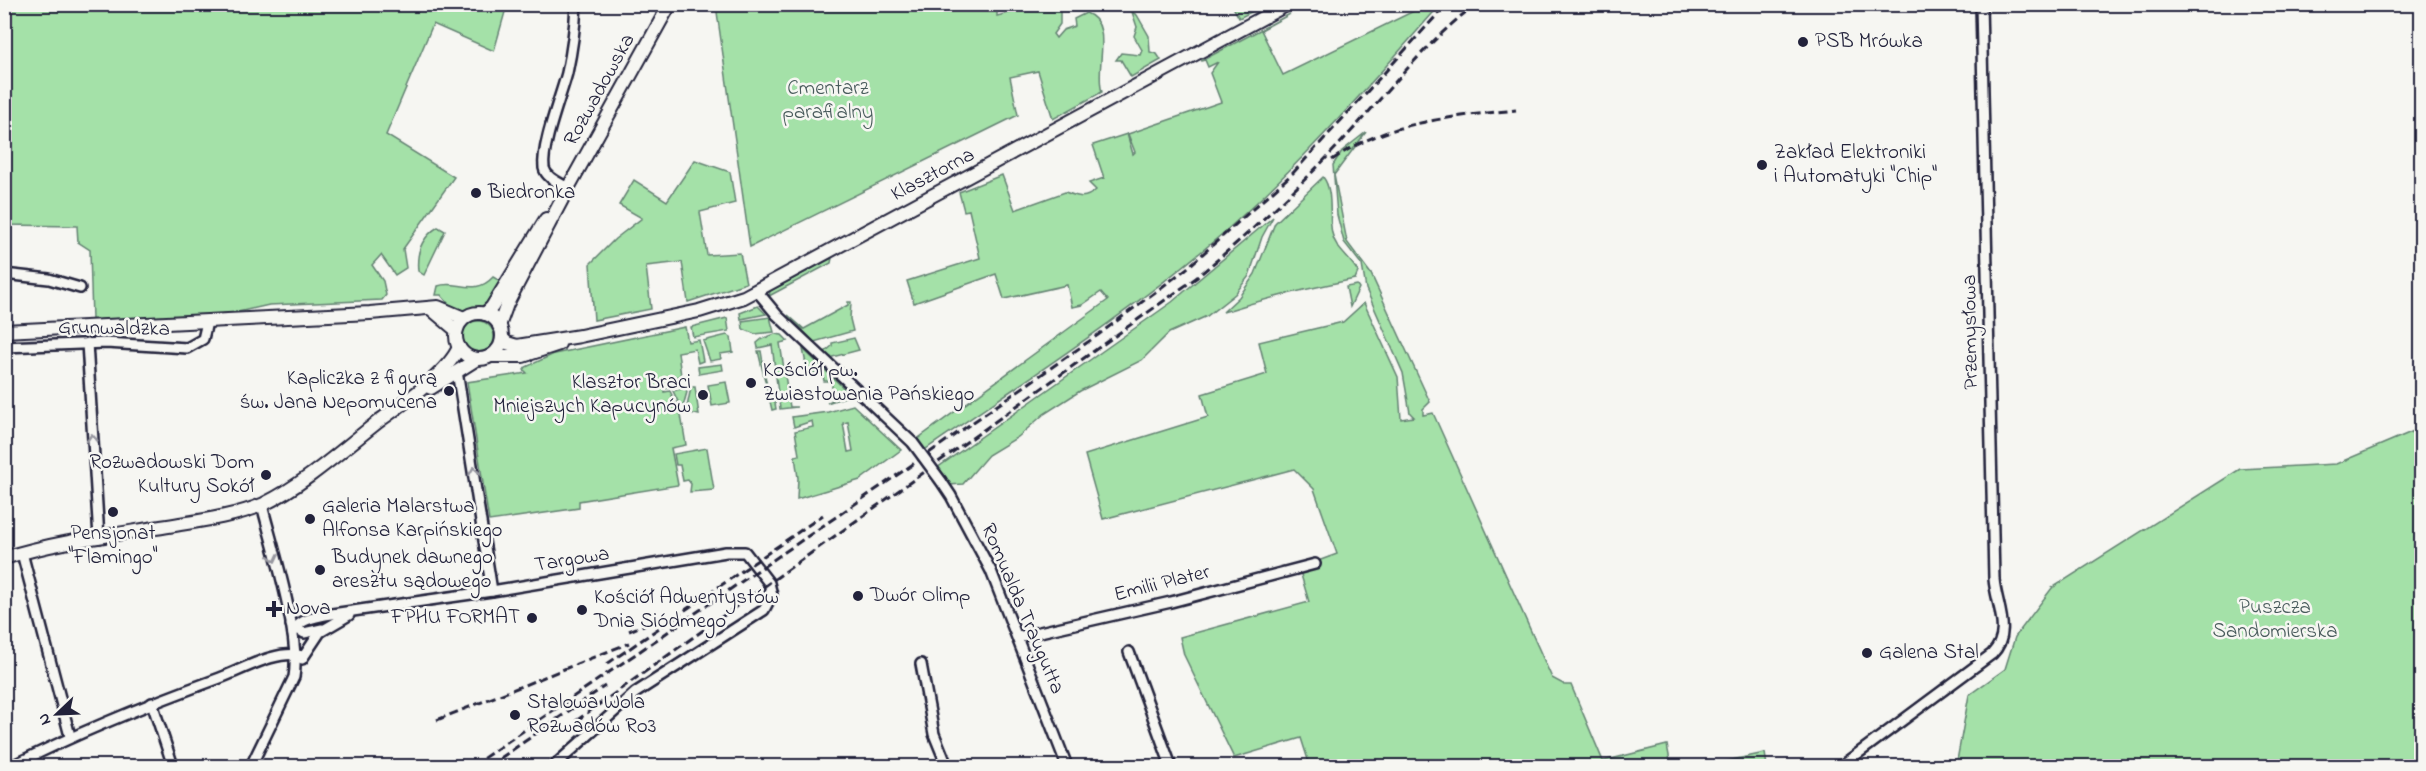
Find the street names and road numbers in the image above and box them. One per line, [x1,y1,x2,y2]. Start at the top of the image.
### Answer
street label: Rozwadowska [557,28,643,152]
street label: Klasztorna [886,140,980,210]
street label: Przemysłowa [1955,274,1989,390]
street label: Grunwaldzka [58,313,170,345]
street label: Romualda Traugutta [971,519,1072,700]
street label: Targowa [532,539,612,583]
street label: Emilii Plater [1111,557,1214,610]

